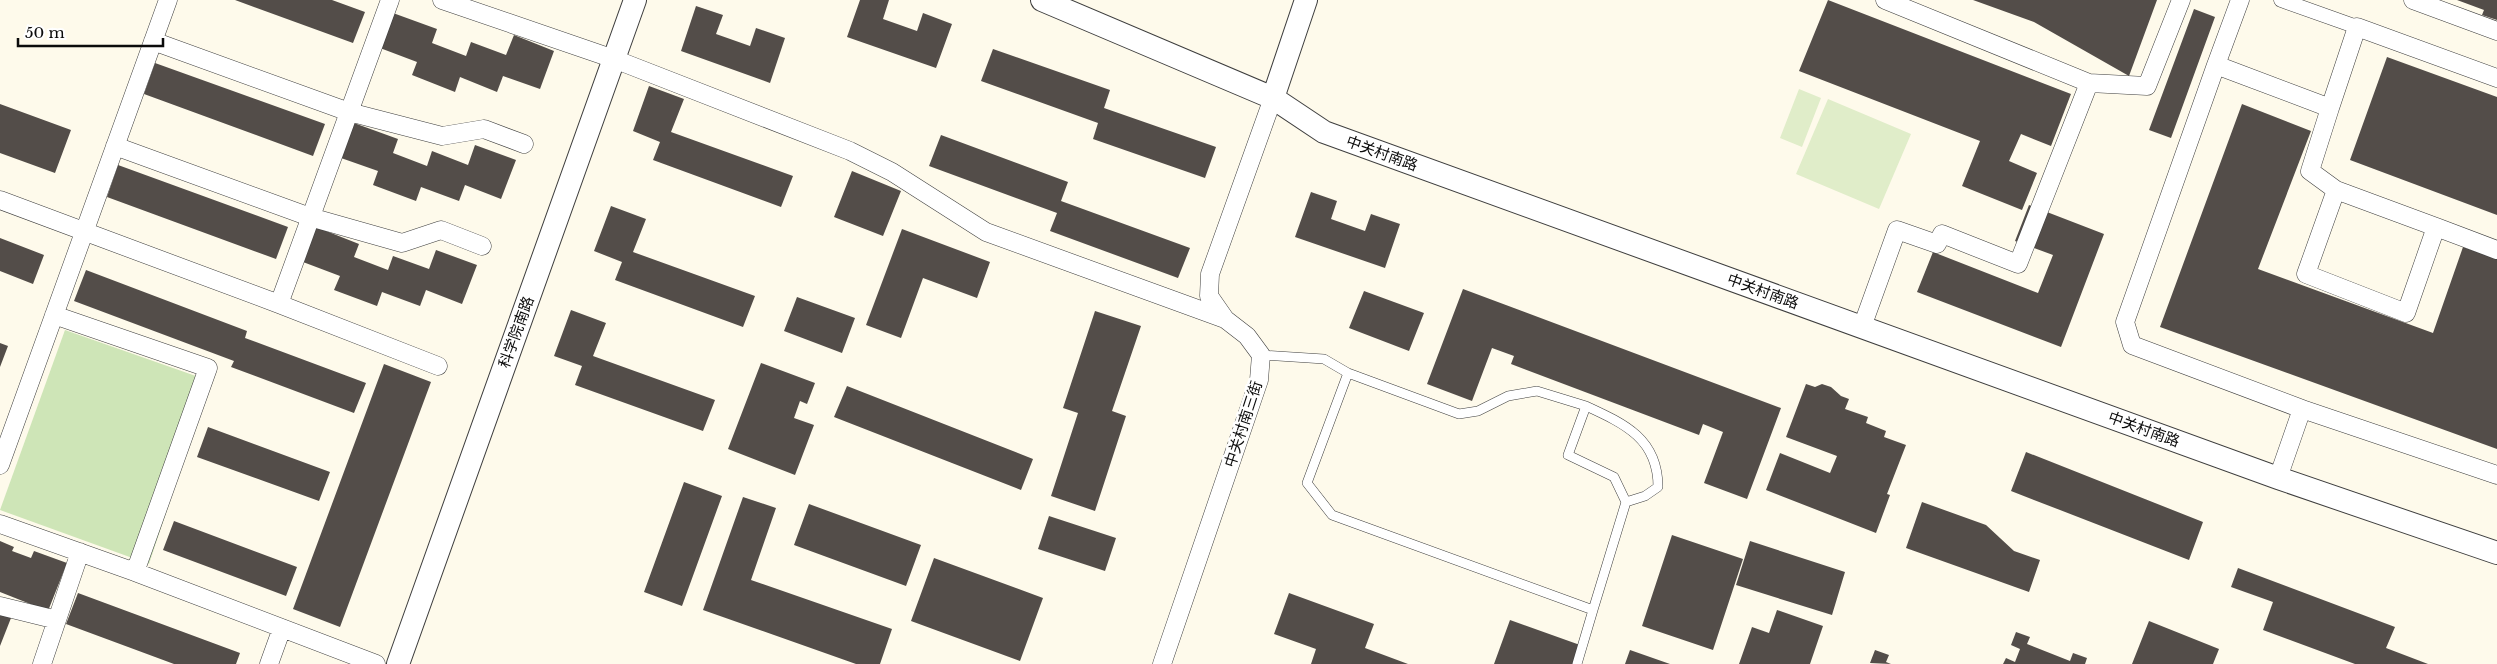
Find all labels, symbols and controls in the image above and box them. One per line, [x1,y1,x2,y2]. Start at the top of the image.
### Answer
scale bar [18,15,162,47]
text: 50 m [25,23,65,42]
street label: 中关村南路 [1344,131,1420,175]
street label: 中关村南路 [1725,269,1801,313]
street label: 科学院南路 [494,294,538,370]
street label: 中关村南三街 [1220,378,1266,470]
street label: 中关村南路 [2106,407,2182,451]

